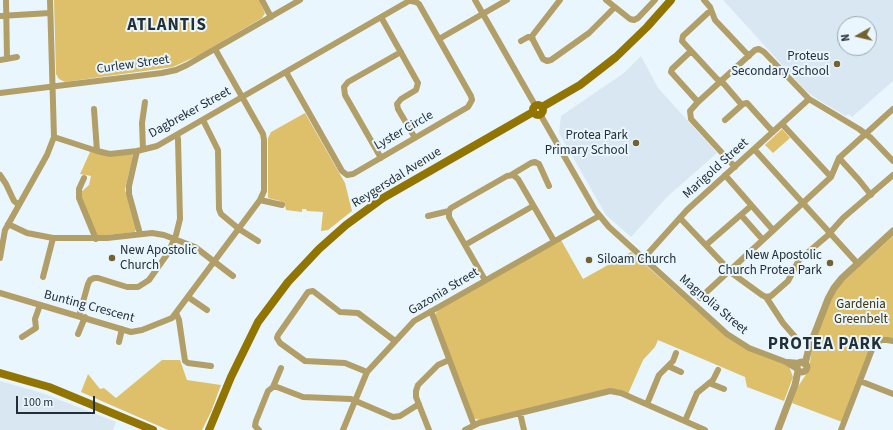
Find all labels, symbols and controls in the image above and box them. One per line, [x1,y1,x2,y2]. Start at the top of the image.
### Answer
district label: ATLANTIS [127,16,207,36]
north arrow [837,16,877,56]
text: N [838,33,854,42]
place label: Proteus Secondary School [731,49,829,80]
street label: Curlew Street [96,52,170,78]
marker: Proteus Secondary School [832,59,842,69]
street label: Dagbreker Street [146,84,234,142]
street label: Lyster Circle [372,108,436,154]
place label: Protea Park Primary School [545,128,628,159]
street label: Marigold Street [680,135,752,203]
marker: Protea Park Primary School [631,138,641,148]
street label: Reygersdal Avenue [349,144,445,212]
place label: New Apostolic Church [120,243,197,274]
place label: New Apostolic Church Protea Park [718,248,822,279]
place label: Siloam Church [597,252,676,268]
marker: New Apostolic Church [107,253,117,263]
marker: Siloam Church [584,255,594,265]
marker: New Apostolic Church Protea Park [825,258,835,268]
street label: Gazonia Street [406,265,482,319]
street label: Magnolia Street [675,272,751,338]
street label: Bunting Crescent [42,287,136,327]
park label: Gardenia Greenbelt [834,297,888,328]
district label: PROTEA PARK [768,335,882,355]
scale bar [18,388,97,414]
text: 100 m [23,394,53,411]

